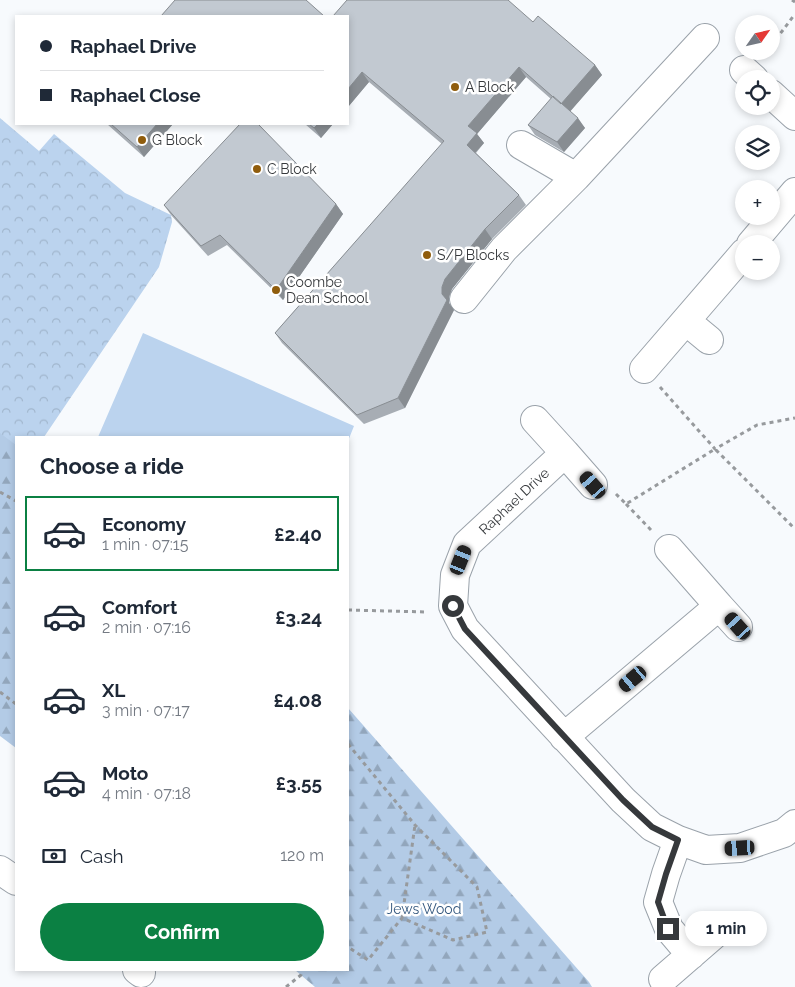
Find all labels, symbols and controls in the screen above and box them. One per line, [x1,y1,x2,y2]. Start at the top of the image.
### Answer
north arrow [735,15,780,60]
map controls [735,15,780,280]
text: Raphael Drive [70,35,197,57]
button: locate [735,70,780,115]
place label: A Block [465,79,515,95]
marker: A Block [449,81,461,93]
text: Raphael Close [70,84,201,106]
button: layers [735,125,780,170]
place label: G Block [152,132,203,148]
marker: G Block [136,134,148,146]
place label: C Block [267,161,317,177]
marker: C Block [251,163,263,175]
button: + [735,180,780,225]
button: − [735,235,780,280]
place label: S/P Blocks [437,247,509,263]
marker: S/P Blocks [421,249,433,261]
place label: Coombe Dean School [286,274,369,306]
marker: Coombe Dean School [270,284,282,296]
text: Choose a ride [40,453,184,479]
street label: Raphael Drive [476,465,552,537]
car [577,469,608,501]
icon: car [42,511,87,556]
text: Economy [102,513,186,535]
text: £2.40 [274,523,322,545]
text: 1 min · 07:15 [102,535,188,554]
car [448,543,473,577]
icon: car [42,594,87,639]
route start [442,595,464,617]
text: Comfort [102,596,177,618]
text: £3.24 [275,606,322,628]
car [722,610,753,642]
text: 2 min · 07:16 [102,618,191,637]
car [616,664,649,694]
icon: car [42,677,87,722]
text: XL [102,679,125,701]
text: £4.08 [273,689,322,711]
text: 3 min · 07:17 [102,701,190,720]
icon: car [42,760,87,805]
text: Moto [102,762,148,784]
text: £3.55 [276,772,322,794]
text: 4 min · 07:18 [102,784,191,803]
car [724,840,755,856]
icon: cash [40,842,68,870]
text: Cash [80,845,124,867]
text: 120 m [280,846,324,865]
park label: Jews Wood [387,901,461,917]
button: Confirm [40,903,324,961]
callout: 1 min [686,912,768,946]
route end [657,918,679,940]
text: 1 min [706,919,746,938]

